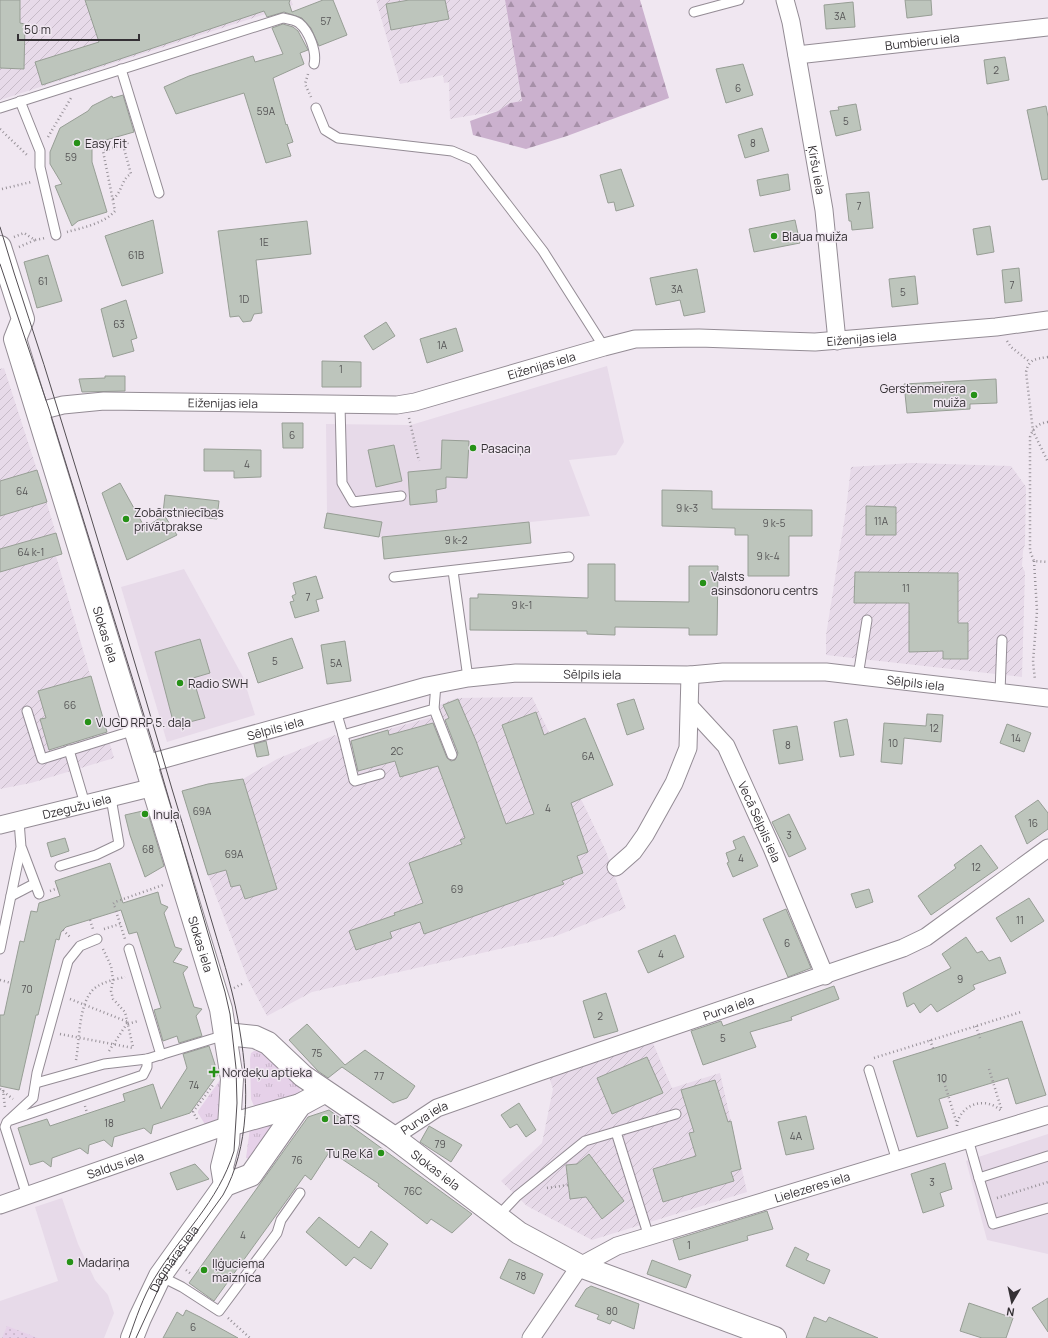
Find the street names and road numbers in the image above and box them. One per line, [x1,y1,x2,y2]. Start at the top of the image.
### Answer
street label: Bumbieru iela [884,28,960,54]
street label: Ķiršu iela [804,144,830,196]
street label: Eiženijas iela [826,327,897,350]
street label: Eiženijas iela [505,347,577,383]
street label: Eiženijas iela [188,394,258,412]
street label: Slokas iela [89,604,122,664]
street label: Sēlpils iela [563,665,621,683]
street label: Sēlpils iela [886,671,945,694]
street label: Sēlpils iela [245,712,305,744]
street label: Vecā Sēlpils iela [734,778,785,865]
street label: Dzegužu iela [40,789,113,823]
street label: Slokas iela [184,914,218,974]
street label: Purva iela [701,991,756,1024]
street label: Purva iela [397,1096,450,1138]
street label: Slokas iela [408,1145,464,1194]
street label: Saldus iela [84,1147,146,1183]
street label: Lielezeres iela [772,1167,852,1206]
street label: Dagmāras iela [145,1222,202,1295]

